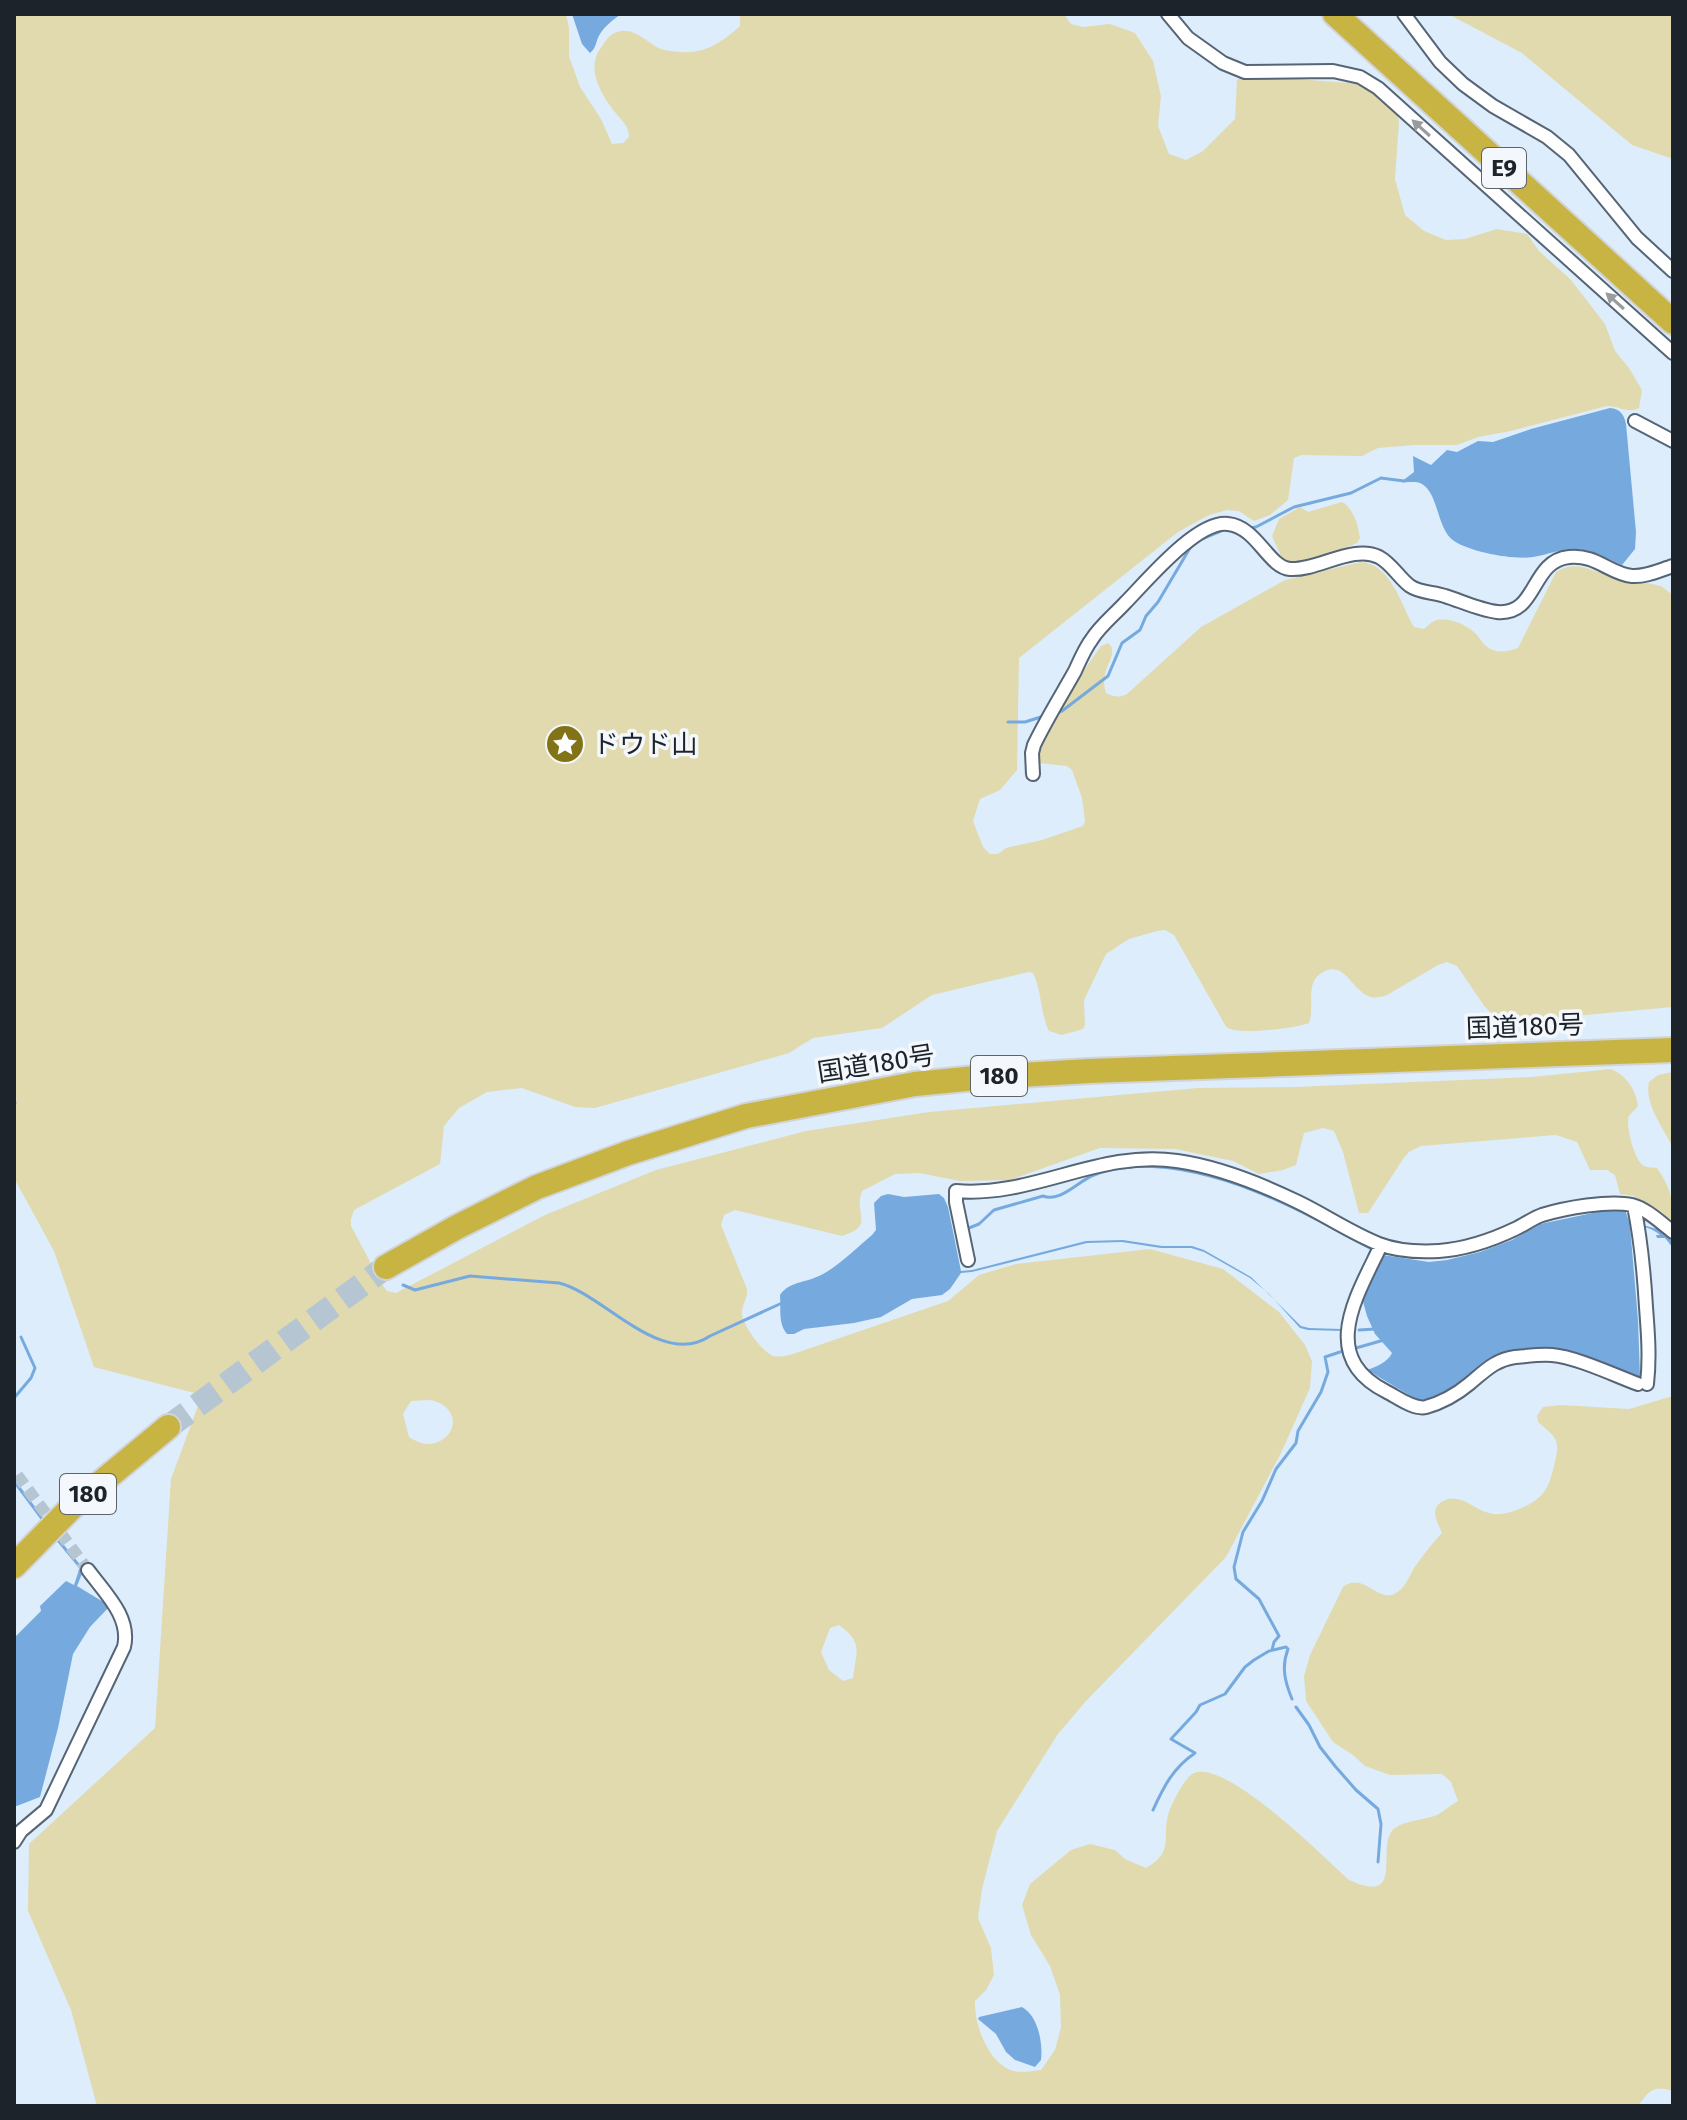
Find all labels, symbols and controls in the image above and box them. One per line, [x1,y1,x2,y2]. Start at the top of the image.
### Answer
one-way arrow [1411,120,1431,137]
road number: E9 [1482,148,1526,188]
one-way arrow [1606,292,1625,310]
place icon: ドウド山 [544,723,586,765]
place label: ドウド山 [593,729,697,760]
street label: 国道180号 [1465,1009,1585,1045]
street label: 国道180号 [815,1039,937,1089]
road number: 180 [971,1056,1027,1096]
road number: 180 [60,1474,116,1514]

